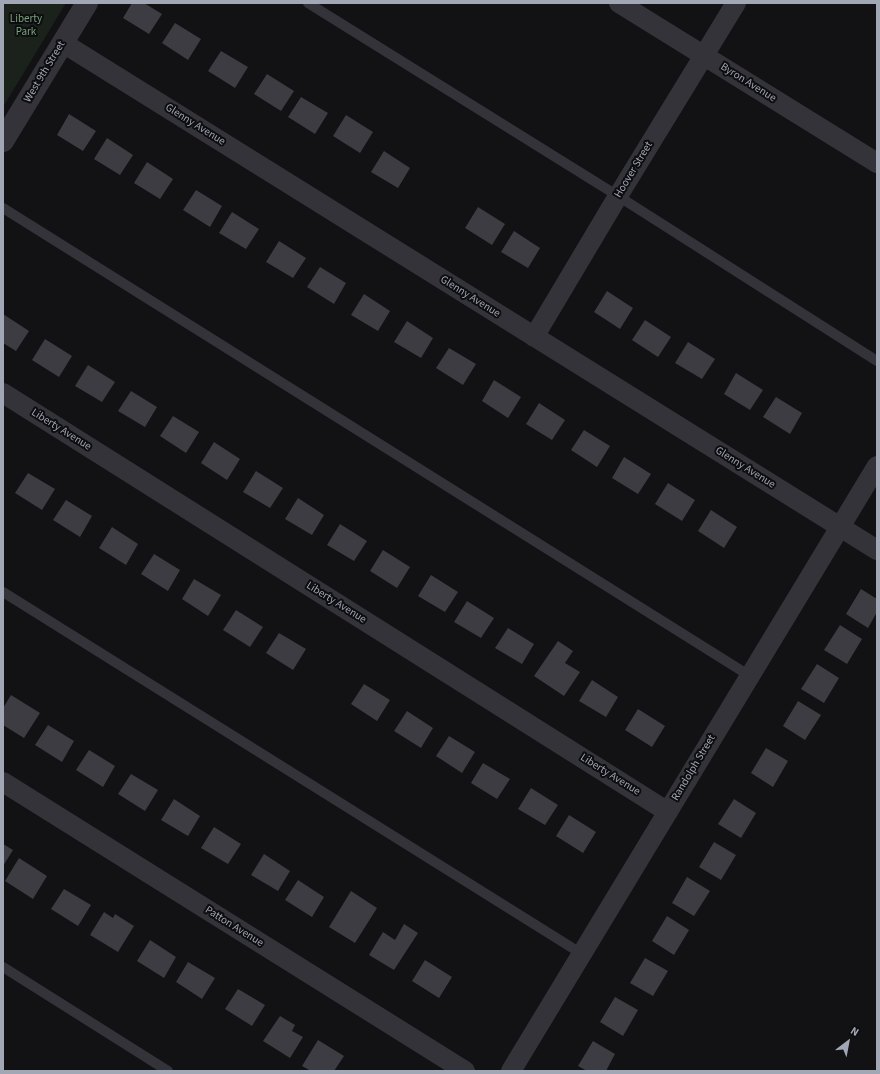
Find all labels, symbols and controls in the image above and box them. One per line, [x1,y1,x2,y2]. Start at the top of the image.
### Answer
park label: Liberty Park [10,13,42,39]
street label: West 9th Street [21,39,69,105]
street label: Byron Avenue [718,61,778,105]
street label: Glenny Avenue [163,101,227,149]
street label: Hoover Street [612,140,656,200]
street label: Glenny Avenue [438,273,502,321]
street label: Liberty Avenue [29,406,93,454]
street label: Glenny Avenue [713,444,777,492]
street label: Liberty Avenue [304,579,368,627]
street label: Randolph Street [669,733,719,803]
street label: Liberty Avenue [578,751,642,799]
street label: Patton Avenue [202,904,266,950]
north arrow [828,1022,868,1062]
text: N [848,1023,862,1040]

